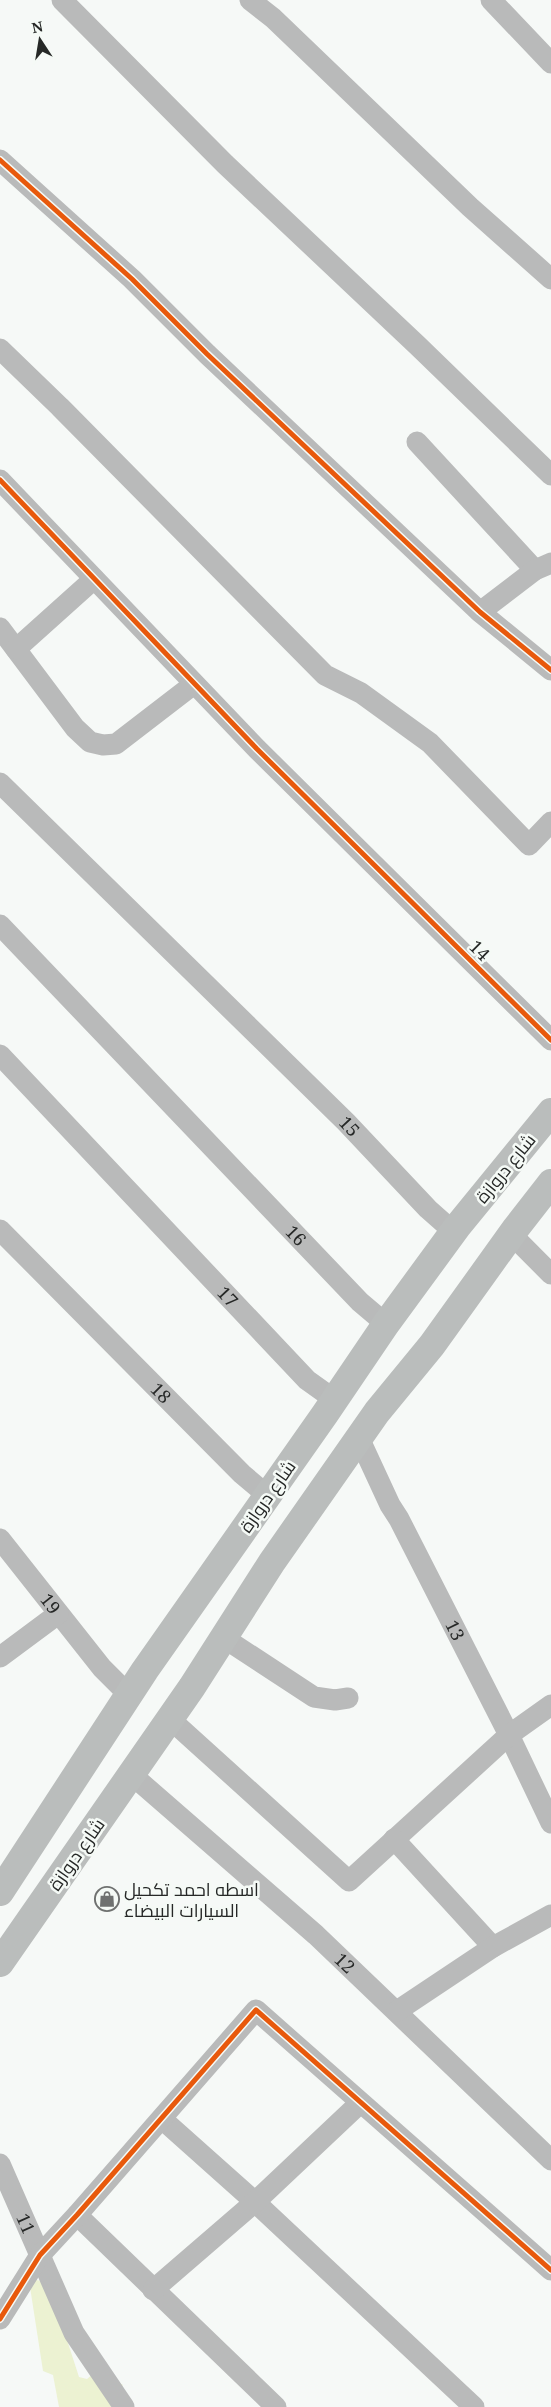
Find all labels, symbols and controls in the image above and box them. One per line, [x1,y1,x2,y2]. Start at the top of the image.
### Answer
north arrow [15,15,65,65]
text: N [30,16,45,37]
street label: 14 [464,934,496,966]
street label: 15 [334,1111,365,1142]
street label: شارع دروازة [470,1128,541,1208]
street label: 16 [281,1220,312,1251]
street label: 17 [212,1281,244,1312]
street label: 18 [146,1377,177,1408]
street label: شارع دروازة [233,1455,301,1537]
street label: 19 [35,1588,67,1619]
street label: 13 [440,1616,471,1644]
street label: شارع دروازة [42,1813,110,1895]
place label: اسطه احمد تكحيل السيارات البيضاء [124,1877,259,1922]
shop icon: اسطه احمد تكحيل السيارات البيضاء [94,1886,120,1912]
street label: 12 [329,1947,361,1978]
street label: 11 [11,2210,41,2238]

